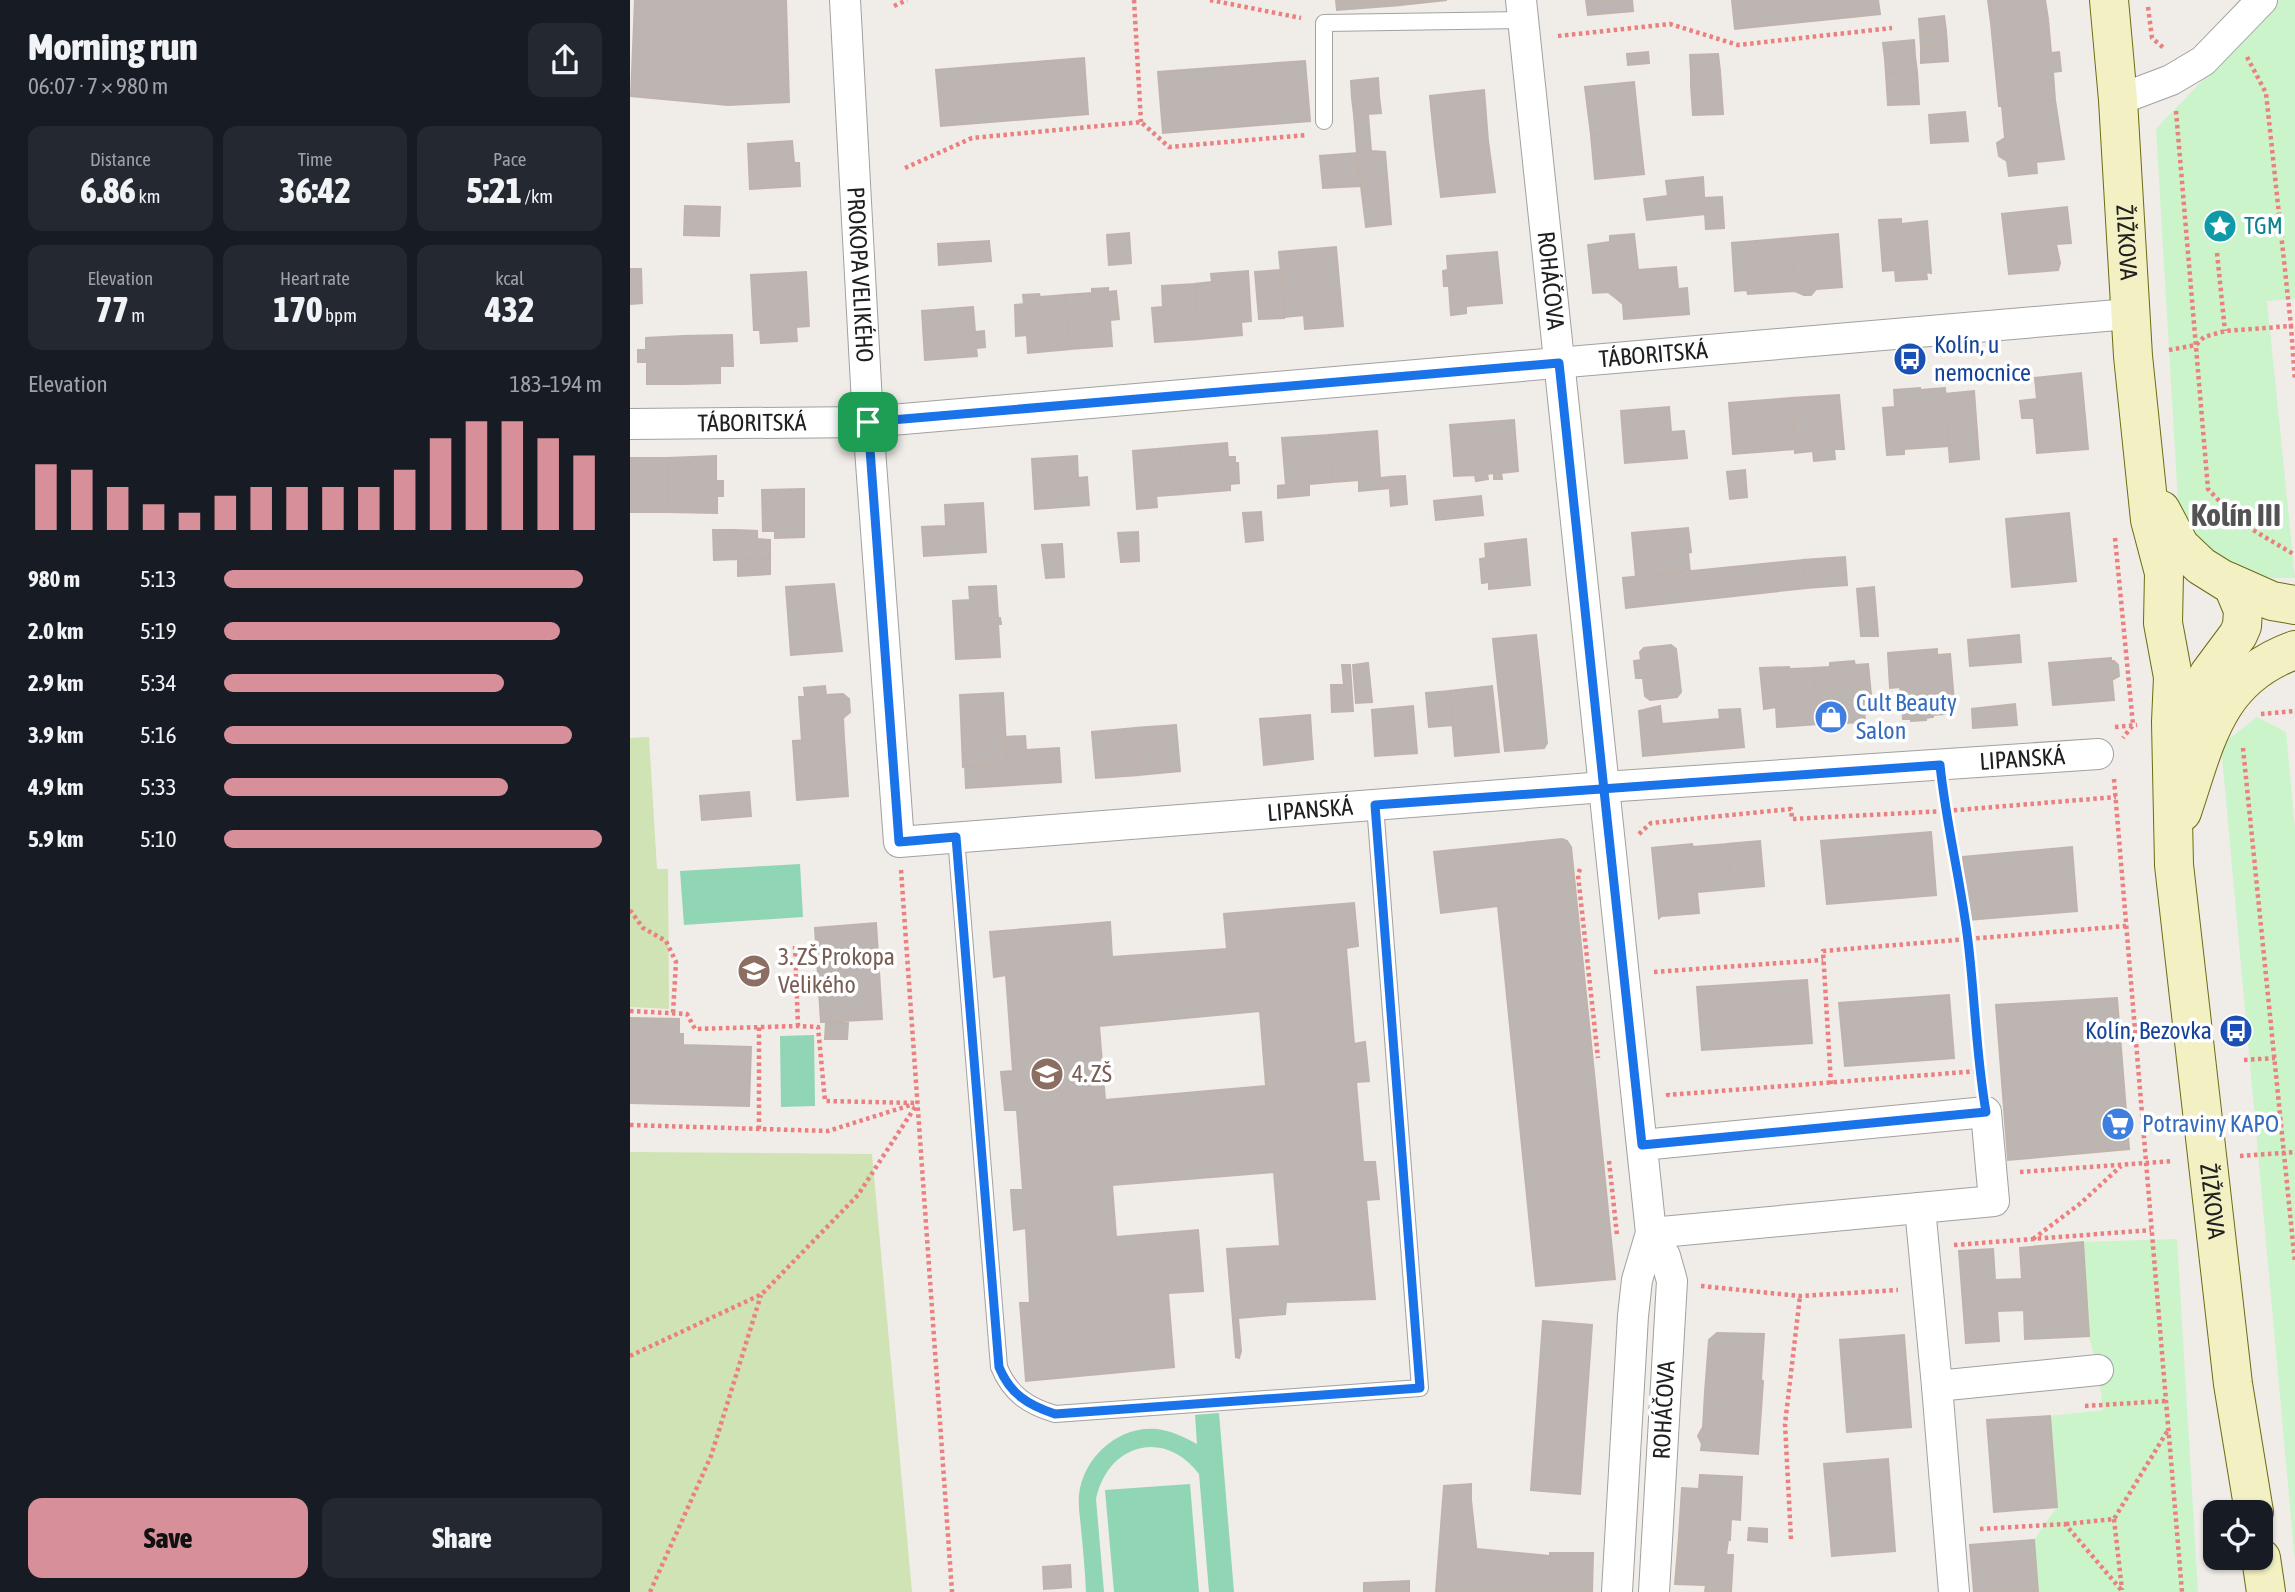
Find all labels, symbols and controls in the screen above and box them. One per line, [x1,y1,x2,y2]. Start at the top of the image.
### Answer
button: share [528,23,602,97]
text: Morning run [28,25,198,68]
text: 06:07 · 7 × 980 m [28,73,168,99]
text: Distance [90,148,151,170]
text: Time [298,148,332,170]
text: Pace [493,148,526,170]
text: 6.86 [80,170,136,210]
text: 36:42 [279,170,351,210]
text: 5:21 [466,170,522,210]
text: km [136,185,160,207]
text: /km [522,185,553,207]
street label: PROKOPA VELIKÉHO [842,186,879,363]
street label: ŽIŽKOVA [2111,204,2143,281]
place icon: TGM [2201,207,2239,245]
place label: TGM [2244,212,2283,239]
street label: ROHÁČOVA [1532,230,1570,331]
text: Elevation [87,267,153,289]
text: Heart rate [280,267,350,289]
text: kcal [495,267,524,289]
text: 77 [96,289,129,329]
text: 170 [273,289,323,329]
text: 432 [485,289,534,329]
text: m [129,304,145,326]
text: bpm [323,304,357,326]
place label: Kolín, u nemocnice [1934,331,2031,386]
street label: TÁBORITSKÁ [1598,336,1709,372]
bus stop icon: Kolín, u nemocnice [1891,340,1929,378]
text: Elevation [28,371,108,397]
text: 183–194 m [509,371,602,397]
pin [838,392,898,452]
icon: arrive [849,403,887,441]
street label: TÁBORITSKÁ [697,409,807,436]
district label: Kolín III [2191,496,2281,533]
text: 980 m [28,566,80,592]
text: 5:13 [140,566,177,592]
text: 2.0 km [28,618,84,644]
text: 5:19 [140,618,177,644]
text: 2.9 km [28,670,84,696]
text: 5:34 [140,670,177,696]
place label: Cult Beauty Salon [1856,689,1957,744]
shop icon: Cult Beauty Salon [1812,698,1850,736]
text: 3.9 km [28,722,84,748]
text: 5:16 [140,722,177,748]
street label: LIPANSKÁ [1978,742,2066,775]
text: 4.9 km [28,774,84,800]
text: 5:33 [140,774,177,800]
street label: LIPANSKÁ [1266,793,1354,826]
text: 5.9 km [28,826,84,852]
text: 5:10 [140,826,177,852]
place label: 3. ZŠ Prokopa Velikého [778,943,895,998]
school or university icon: 3. ZŠ Prokopa Velikého [735,952,773,990]
bus stop icon: Kolín, Bezovka [2217,1012,2255,1050]
place label: Kolín, Bezovka [2085,1017,2212,1044]
school or university icon: 4. ZŠ [1028,1055,1066,1093]
place label: 4. ZŠ [1072,1060,1112,1087]
supermarket icon: Potraviny KAPO [2099,1105,2137,1143]
place label: Potraviny KAPO [2142,1110,2279,1137]
street label: ŽIŽKOVA [2195,1162,2230,1241]
street label: ROHÁČOVA [1647,1360,1680,1460]
button: Save [28,1498,308,1578]
button: Share [322,1498,602,1578]
map controls [2203,1500,2273,1570]
button: locate [2203,1500,2273,1570]

